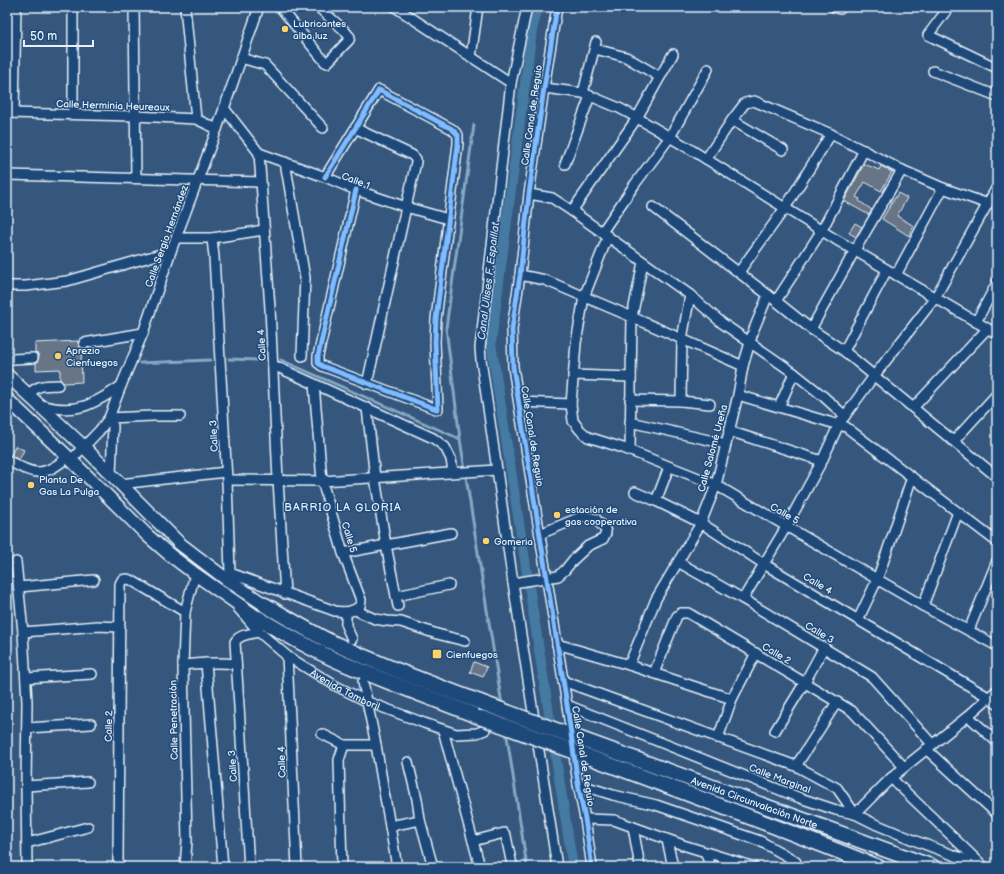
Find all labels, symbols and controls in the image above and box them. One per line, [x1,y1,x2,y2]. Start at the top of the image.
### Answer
place label: Lubricantes alba luz [293,18,346,42]
scale bar [24,22,93,48]
marker: Lubricantes alba luz [280,24,290,34]
text: 50 m [30,29,57,44]
street label: Calle Canal de Reguio [519,64,545,166]
street label: Calle Herminia Heureaux [56,98,170,114]
street label: Calle 1 [340,170,372,192]
street label: Calle Sergio Hernández [143,183,191,289]
water label: Canal Ulises F. Espaillat [475,221,502,341]
street label: Calle 4 [255,329,269,361]
place label: Aprezio Cienfuegos [66,345,118,369]
marker: Aprezio Cienfuegos [53,351,63,361]
street label: Calle Canal de Reguio [518,385,546,488]
street label: Calle Salomé Ureña [696,403,731,493]
street label: Calle 3 [207,420,221,452]
place label: Planta De Gas La Pulga [39,474,99,498]
marker: Planta De Gas La Pulga [26,480,36,490]
district label: BARRIO LA GLORIA [284,501,402,514]
street label: Calle 5 [768,501,801,527]
place label: estación de gas cooperativa [565,504,637,528]
marker: estación de gas cooperativa [552,510,562,520]
street label: Calle 5 [339,520,359,554]
marker: Gomeria [481,536,491,546]
place label: Gomeria [494,536,533,548]
street label: Calle 4 [801,571,834,597]
street label: Calle 3 [803,619,836,646]
street label: Calle 2 [760,641,793,667]
marker: Cienfuegos [431,648,443,660]
place label: Cienfuegos [446,649,498,661]
street label: Avenida Tamboril [308,667,381,713]
street label: Calle Penetración [167,679,181,760]
street label: Calle Canal de Reguio [569,705,597,808]
street label: Calle 2 [103,710,115,742]
street label: Calle 4 [275,746,289,778]
street label: Calle 3 [226,750,240,782]
street label: Calle Marginal [747,762,812,796]
street label: Avenida Circunvalación Norte [689,775,819,832]

